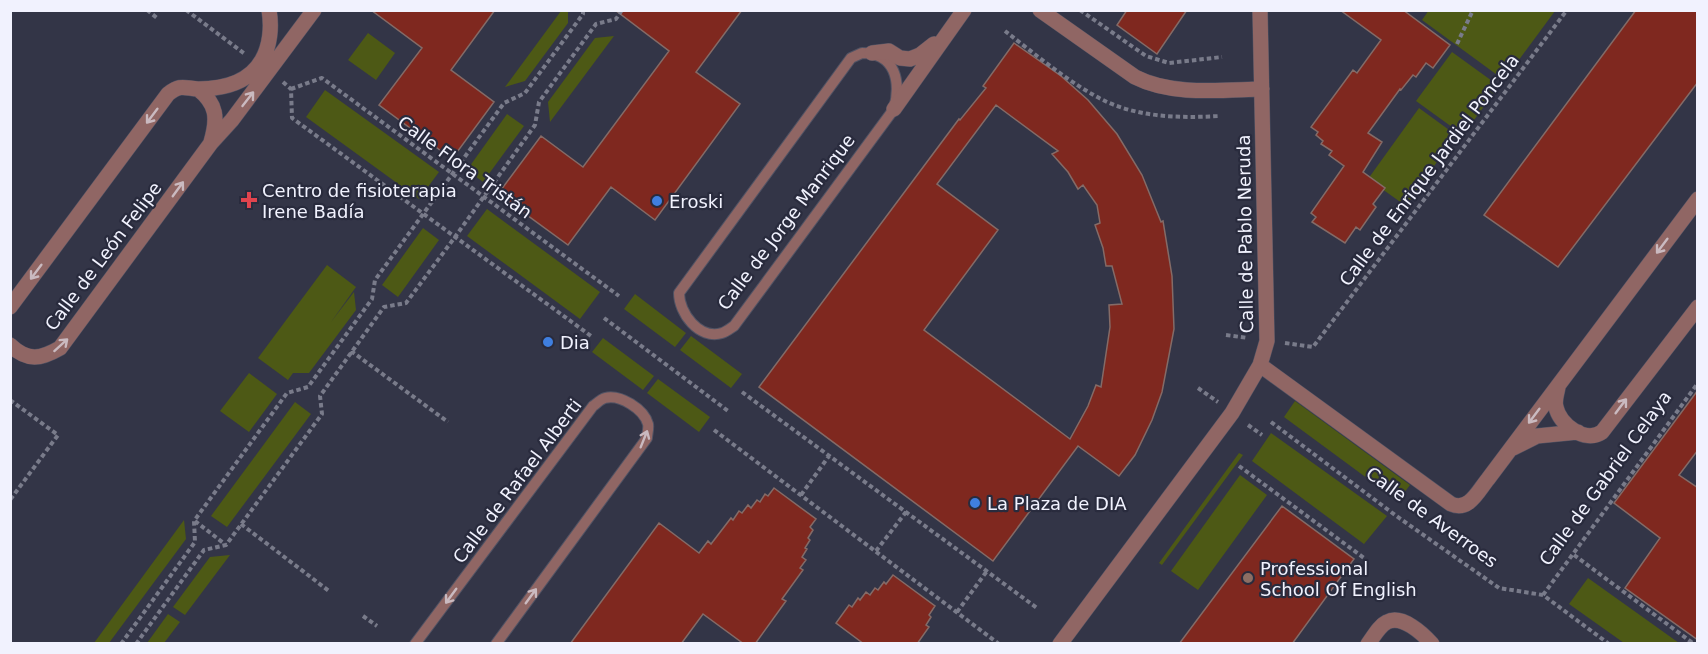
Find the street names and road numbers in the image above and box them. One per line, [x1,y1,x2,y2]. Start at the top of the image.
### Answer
street label: Calle de Enrique Jardiel Poncela [1335,50,1523,290]
street label: Calle Flora Tristán [394,111,536,223]
street label: Calle de Jorge Manrique [713,130,859,314]
street label: Calle de Pablo Neruda [1233,134,1257,334]
street label: Calle de León Felipe [40,178,166,334]
street label: Calle de Gabriel Celaya [1535,387,1675,569]
street label: Calle de Rafael Alberti [448,395,586,567]
street label: Calle de Averroes [1362,462,1502,572]

